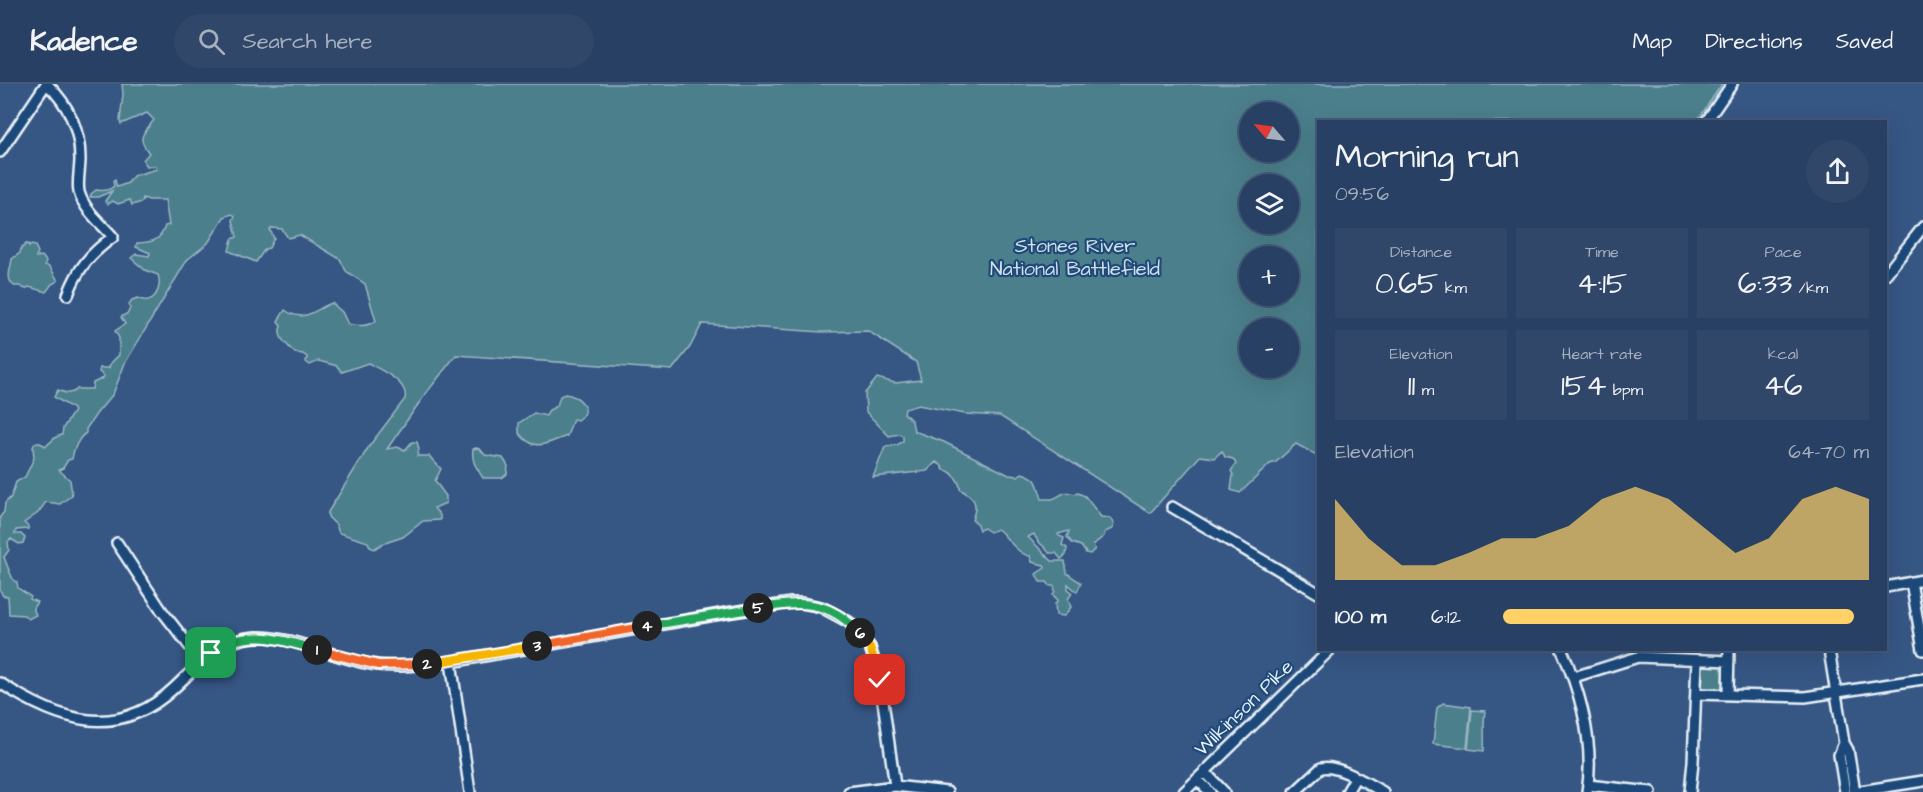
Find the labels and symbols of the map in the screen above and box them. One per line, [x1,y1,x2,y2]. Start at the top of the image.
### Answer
north arrow [1239,102,1299,162]
park label: Stones River National Battlefield [990,232,1160,283]
pin: 5 [743,593,773,623]
pin: 4 [632,611,662,641]
pin: 6 [845,618,875,648]
pin [185,627,236,678]
pin: 3 [522,631,552,661]
pin: 1 [302,635,332,665]
pin: 2 [412,649,442,679]
street label: Wilkinson Pike [1188,653,1300,763]
pin [854,654,905,705]

